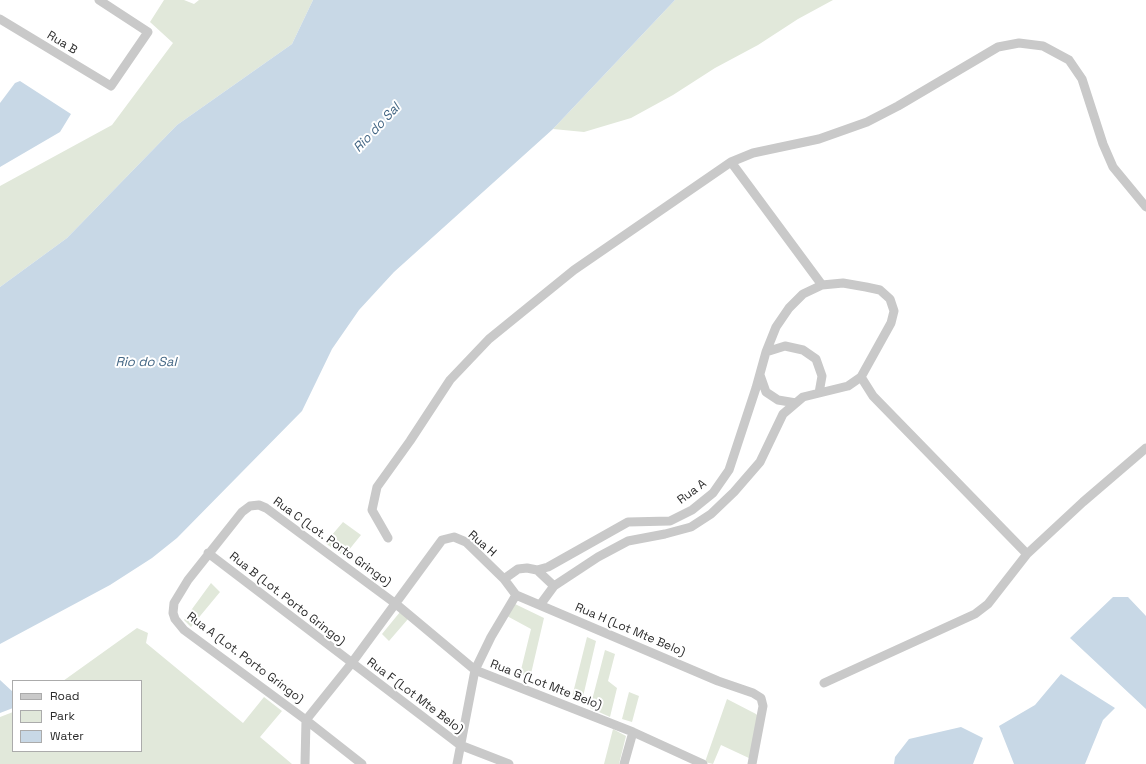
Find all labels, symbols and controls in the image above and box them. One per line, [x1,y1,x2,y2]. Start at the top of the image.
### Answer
street label: Rua B [44,28,80,58]
water label: Rio do Sal [350,100,404,156]
water label: Rio do Sal [115,354,177,370]
street label: Rua A [675,476,709,508]
street label: Rua C (Lot. Porto Gringo) [270,494,394,590]
street label: Rua H [465,528,499,560]
street label: Rua B (Lot. Porto Gringo) [226,549,348,649]
street label: Rua H (Lot Mte Belo) [573,600,687,660]
street label: Rua A (Lot. Porto Gringo) [184,609,306,707]
street label: Rua F (Lot Mte Belo) [364,655,466,737]
street label: Rua G (Lot Mte Belo) [488,657,604,713]
legend [12,680,142,752]
text: Road [50,688,79,704]
text: Park [50,708,75,724]
text: Water [50,728,84,744]

